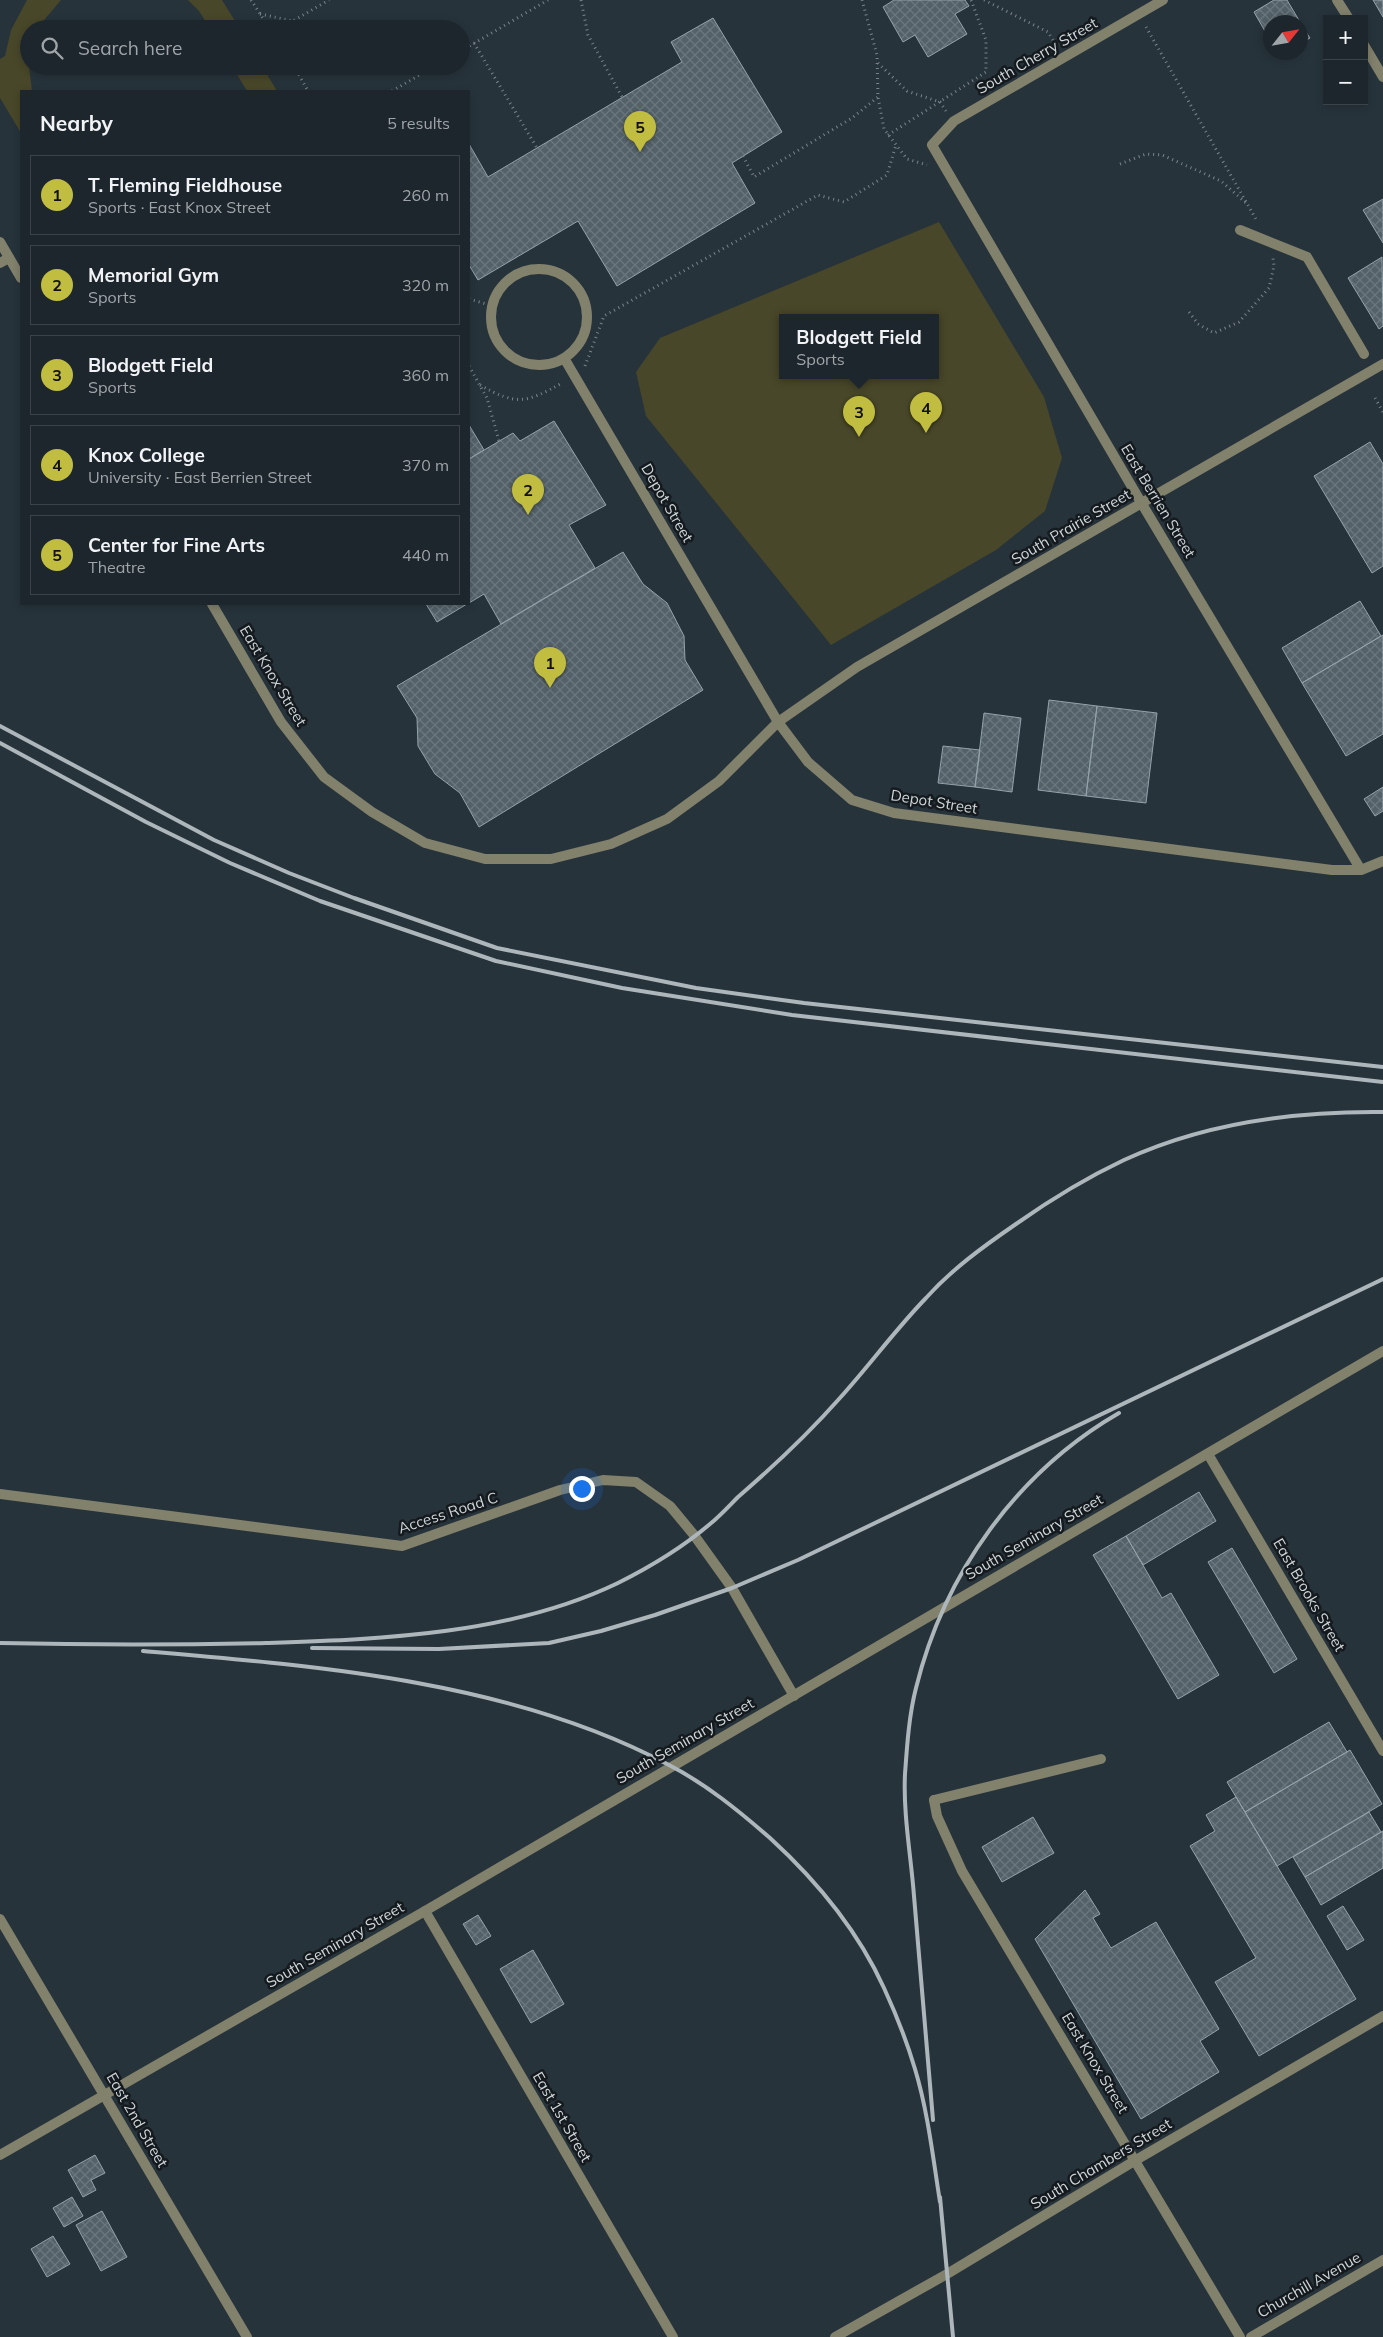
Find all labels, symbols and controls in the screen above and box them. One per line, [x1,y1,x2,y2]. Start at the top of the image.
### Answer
street label: South Cherry Street [973,13,1101,98]
north arrow [1263,15,1308,60]
map controls [1323,15,1368,105]
button: + [1323,15,1368,60]
search box [20,20,470,75]
icon: search [38,34,66,62]
text: Search here [78,36,182,60]
button: − [1323,60,1368,105]
text: Nearby [40,110,113,136]
pin: 5 [624,111,656,152]
text: 5 results [387,113,450,133]
text: T. Fleming Fieldhouse [88,173,282,197]
text: 1 [52,185,62,205]
text: 260 m [402,185,449,205]
text: Sports · East Knox Street [88,197,271,217]
text: Memorial Gym [88,263,219,287]
text: 2 [52,275,62,295]
text: 320 m [402,275,449,295]
text: Sports [88,287,136,307]
popup [779,314,939,379]
text: Blodgett Field [796,325,922,349]
text: Sports [796,349,845,369]
text: Blodgett Field [88,353,213,377]
text: 3 [52,365,62,385]
text: 360 m [402,365,449,385]
text: Sports [88,377,136,397]
pin: 4 [910,392,942,433]
pin: 3 [843,396,875,437]
street label: East Berrien Street [1117,440,1200,561]
text: Knox College [88,443,205,467]
text: 4 [52,455,62,475]
text: 370 m [402,455,449,475]
street label: Depot Street [637,460,698,545]
text: University · East Berrien Street [88,467,312,487]
pin: 2 [512,474,544,515]
street label: South Prairie Street [1008,485,1134,568]
text: Center for Fine Arts [88,533,265,557]
text: 5 [52,545,62,565]
text: 440 m [402,545,449,565]
text: Theatre [88,557,145,577]
street label: East Knox Street [236,622,311,730]
pin: 1 [534,647,566,688]
street label: Depot Street [889,785,979,818]
your location [569,1476,595,1502]
street label: Access Road C [396,1488,500,1538]
street label: South Seminary Street [962,1489,1106,1584]
street label: East Brooks Street [1269,1535,1349,1655]
street label: South Seminary Street [613,1693,757,1788]
street label: South Seminary Street [263,1897,407,1992]
street label: East Knox Street [1058,2009,1133,2117]
street label: East 1st Street [529,2068,596,2165]
street label: East 2nd Street [103,2069,172,2171]
street label: South Chambers Street [1027,2114,1175,2213]
street label: Churchill Avenue [1254,2247,1364,2322]

